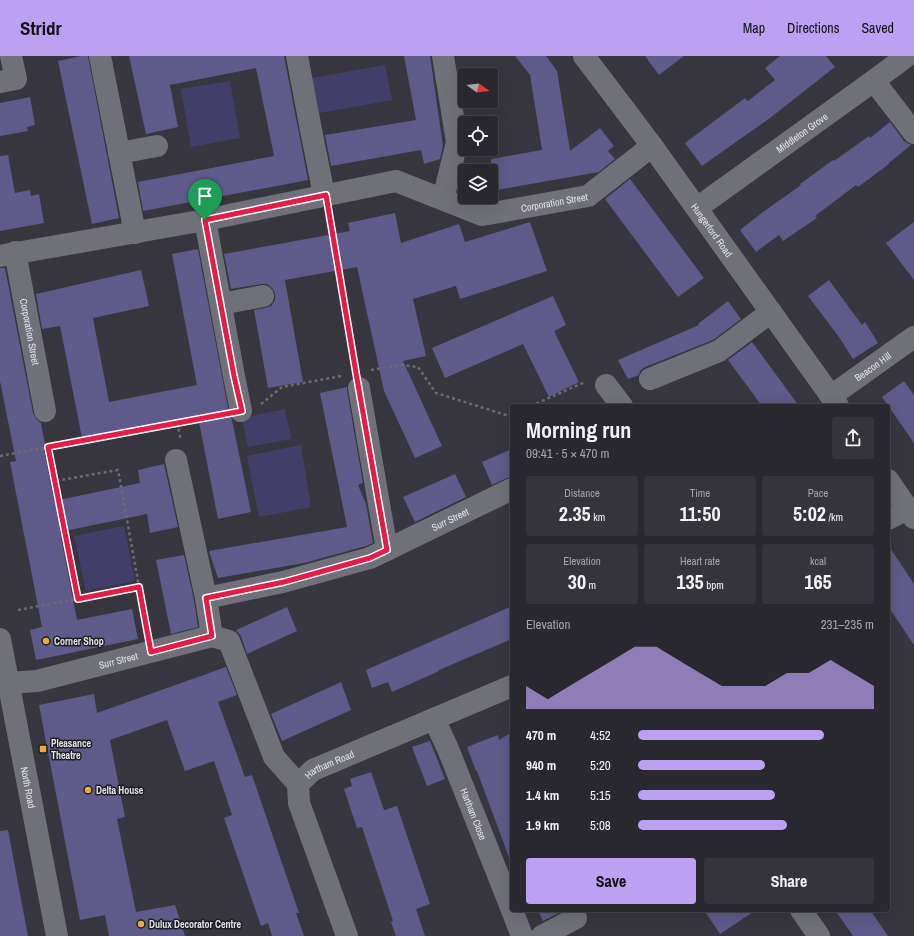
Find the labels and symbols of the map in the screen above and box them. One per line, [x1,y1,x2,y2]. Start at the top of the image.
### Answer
north arrow [458,68,498,108]
street label: Middleton Grove [773,109,830,156]
pin [188,179,222,220]
street label: Corporation Street [520,190,589,214]
street label: Hungerford Road [688,201,736,259]
street label: Corporation Street [17,297,43,367]
street label: Beacon Hill [852,349,894,384]
street label: Surr Street [429,504,471,534]
place label: Corner Shop [54,635,104,648]
marker: Corner Shop [41,636,51,646]
street label: Surr Street [97,649,140,671]
place label: Pleasance Theatre [51,737,92,762]
marker: Pleasance Theatre [38,744,48,754]
street label: Hartham Road [302,747,356,781]
street label: North Road [18,765,39,809]
place label: Delta House [96,784,144,797]
marker: Delta House [83,785,93,795]
street label: Hartham Close [458,786,490,842]
place label: Dulux Decorator Centre [149,918,241,931]
marker: Dulux Decorator Centre [136,919,146,929]

